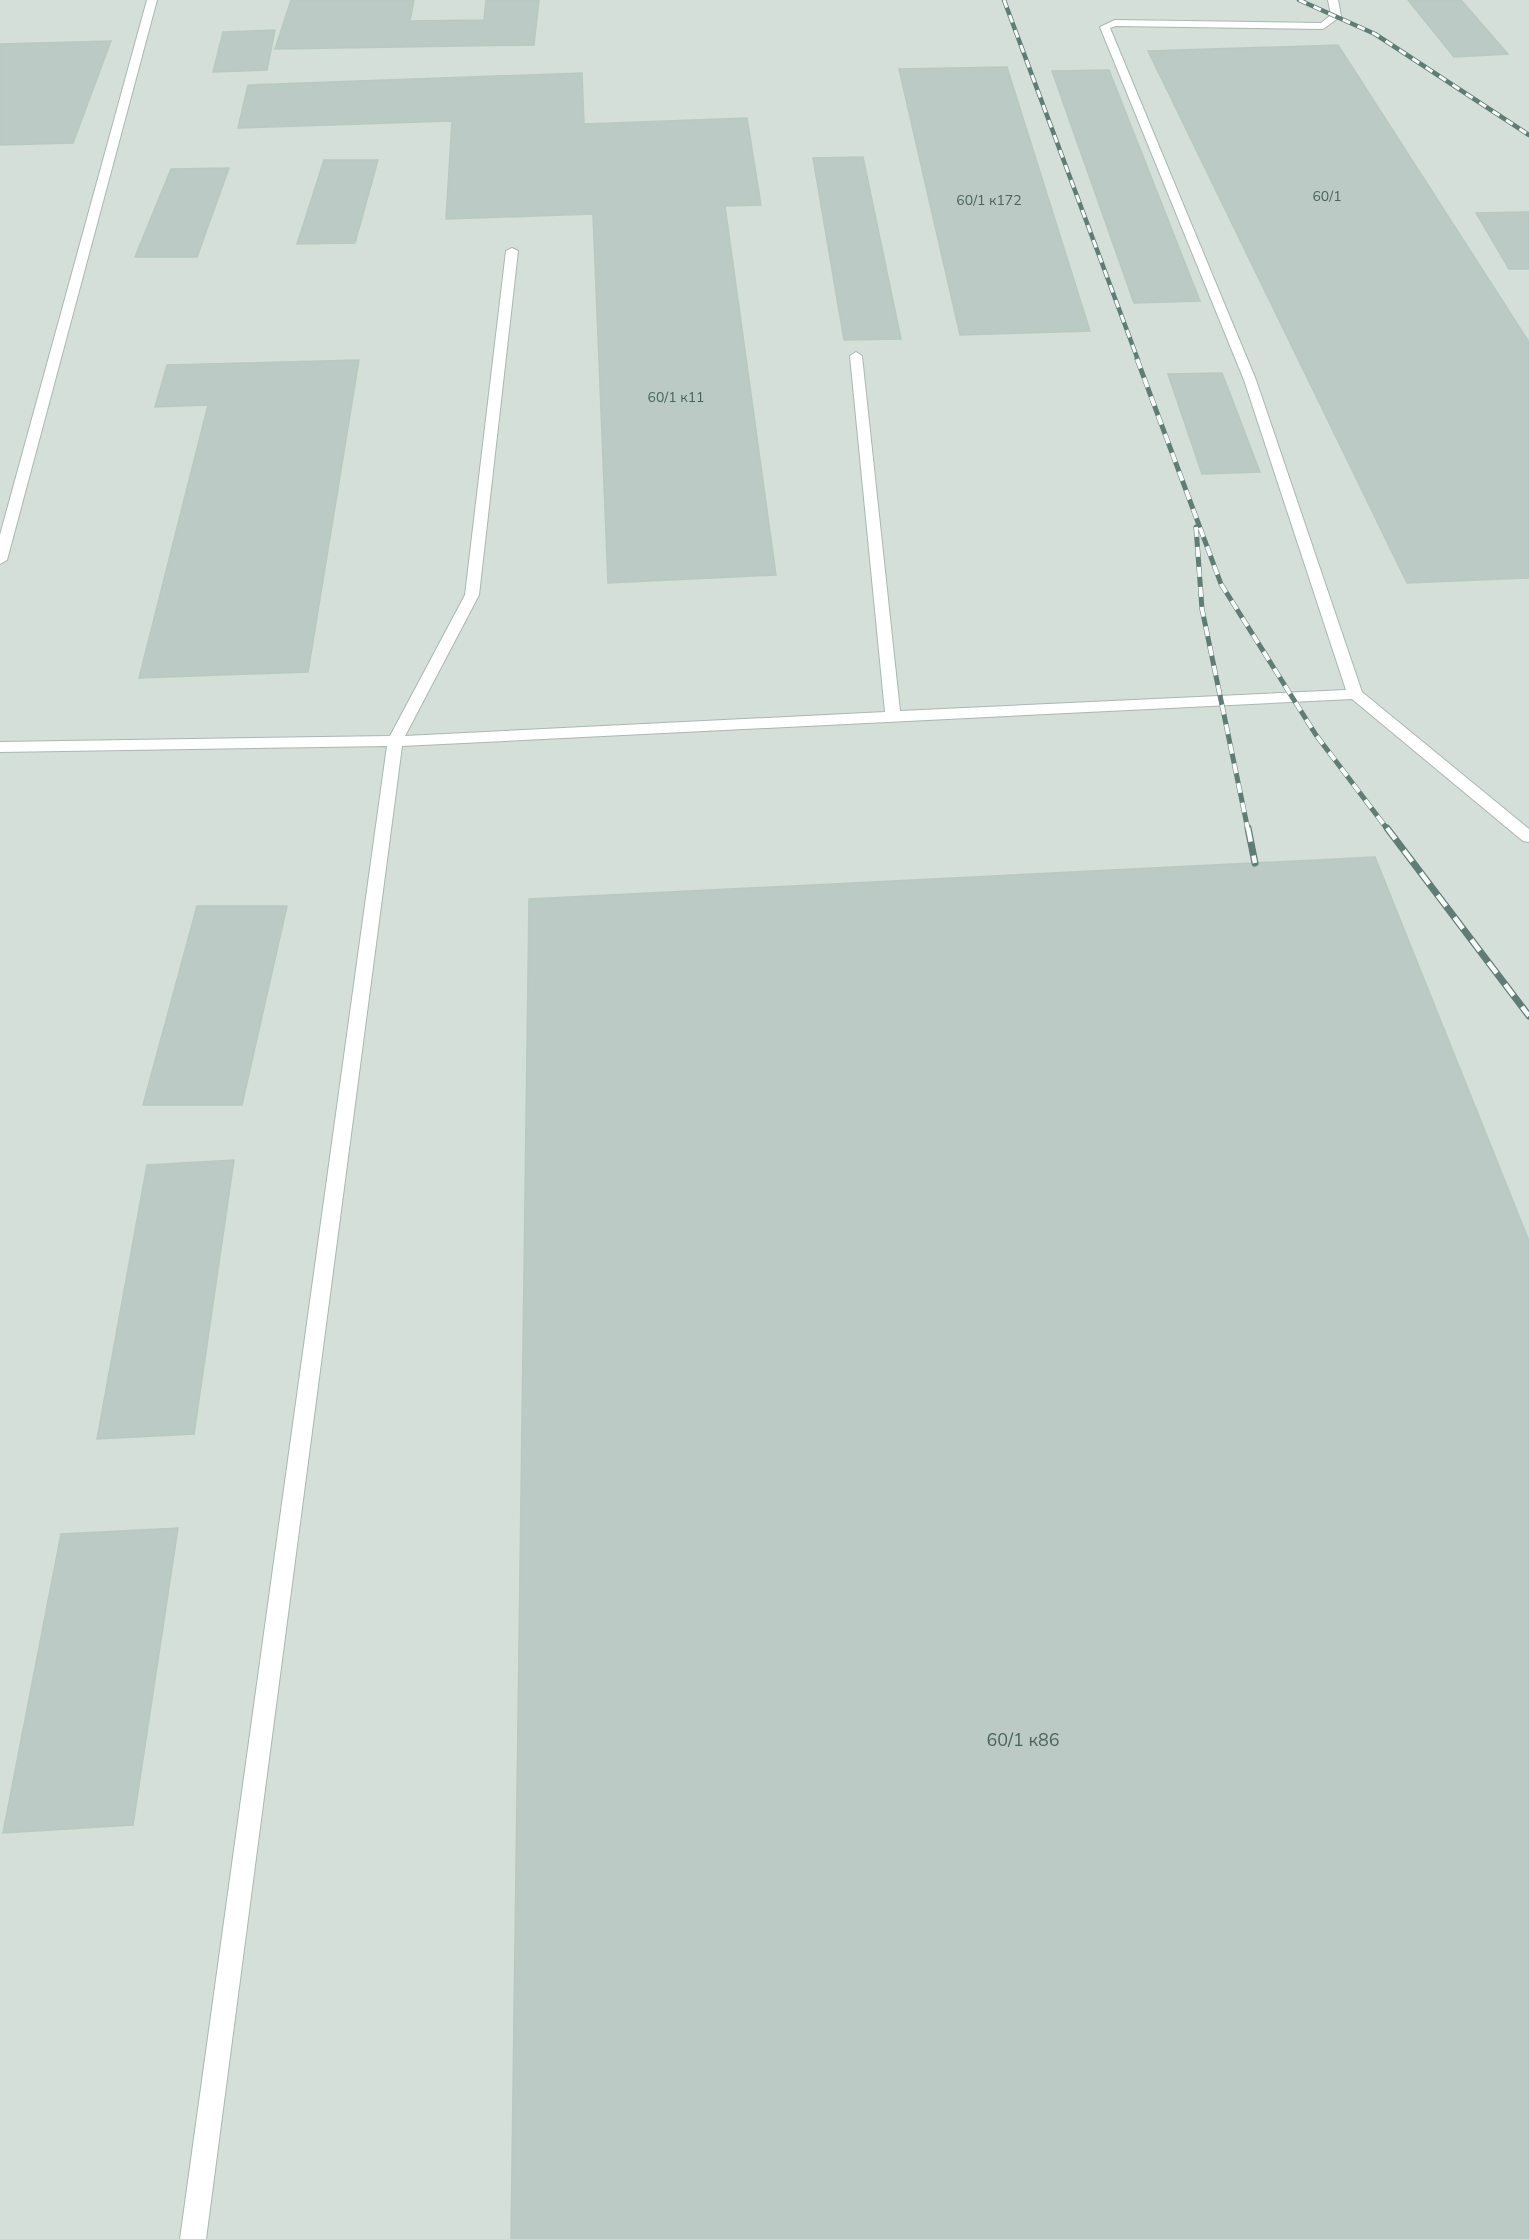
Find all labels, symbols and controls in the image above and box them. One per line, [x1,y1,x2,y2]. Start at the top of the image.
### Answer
house number: 60/1 [1312,187,1342,206]
house number: 60/1 к172 [956,191,1022,210]
house number: 60/1 к11 [648,388,704,407]
house number: 60/1 к86 [986,1728,1060,1752]

